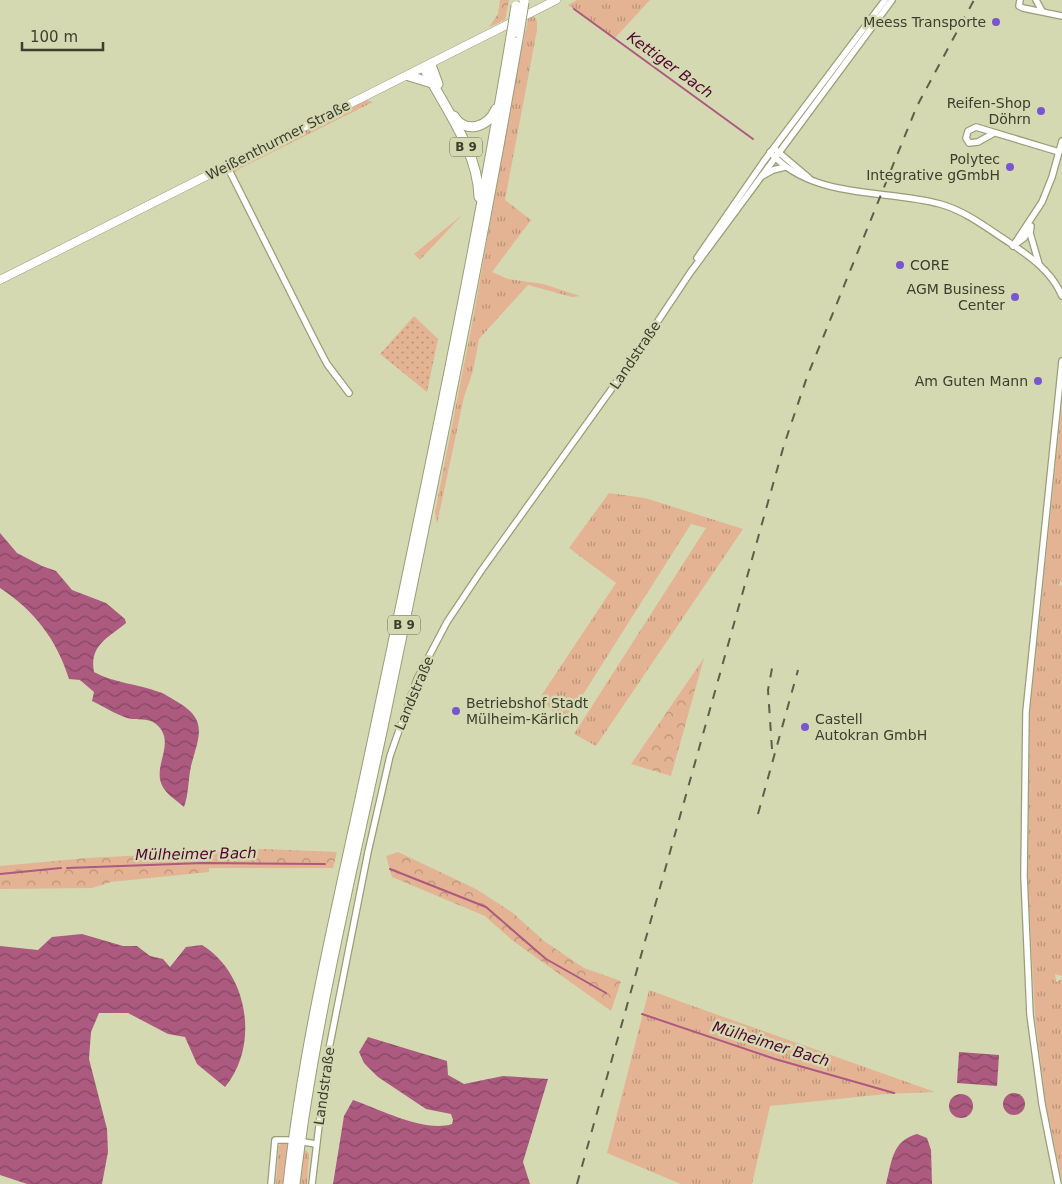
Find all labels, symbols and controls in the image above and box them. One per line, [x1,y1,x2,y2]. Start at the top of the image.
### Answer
place label: Meess Transporte [863,14,986,30]
marker: Meess Transporte [990,16,1002,28]
scale bar [22,20,104,52]
text: 100 m [30,28,78,46]
water label: Kettiger Bach [624,28,716,102]
place label: Reifen-Shop Döhrn [947,95,1031,127]
street label: Weißenthurmer Straße [203,97,353,183]
marker: Reifen-Shop Döhrn [1035,105,1047,117]
road number: B 9 [450,138,482,156]
place label: Polytec Integrative gGmbH [866,151,1000,183]
marker: Polytec Integrative gGmbH [1004,161,1016,173]
place label: CORE [910,257,949,273]
marker: CORE [894,259,906,271]
place label: AGM Business Center [907,281,1005,313]
marker: AGM Business Center [1009,291,1021,303]
street label: Landstraße [606,318,664,392]
place label: Am Guten Mann [915,373,1028,389]
marker: Am Guten Mann [1032,375,1044,387]
road number: B 9 [388,616,420,634]
street label: Landstraße [391,654,437,732]
place label: Betriebshof Stadt Mülheim-Kärlich [466,695,589,727]
marker: Betriebshof Stadt Mülheim-Kärlich [450,705,462,717]
place label: Castell Autokran GmbH [815,711,927,743]
marker: Castell Autokran GmbH [799,721,811,733]
water label: Mülheimer Bach [135,844,257,864]
water label: Mülheimer Bach [710,1018,832,1070]
street label: Landstraße [311,1046,337,1126]

